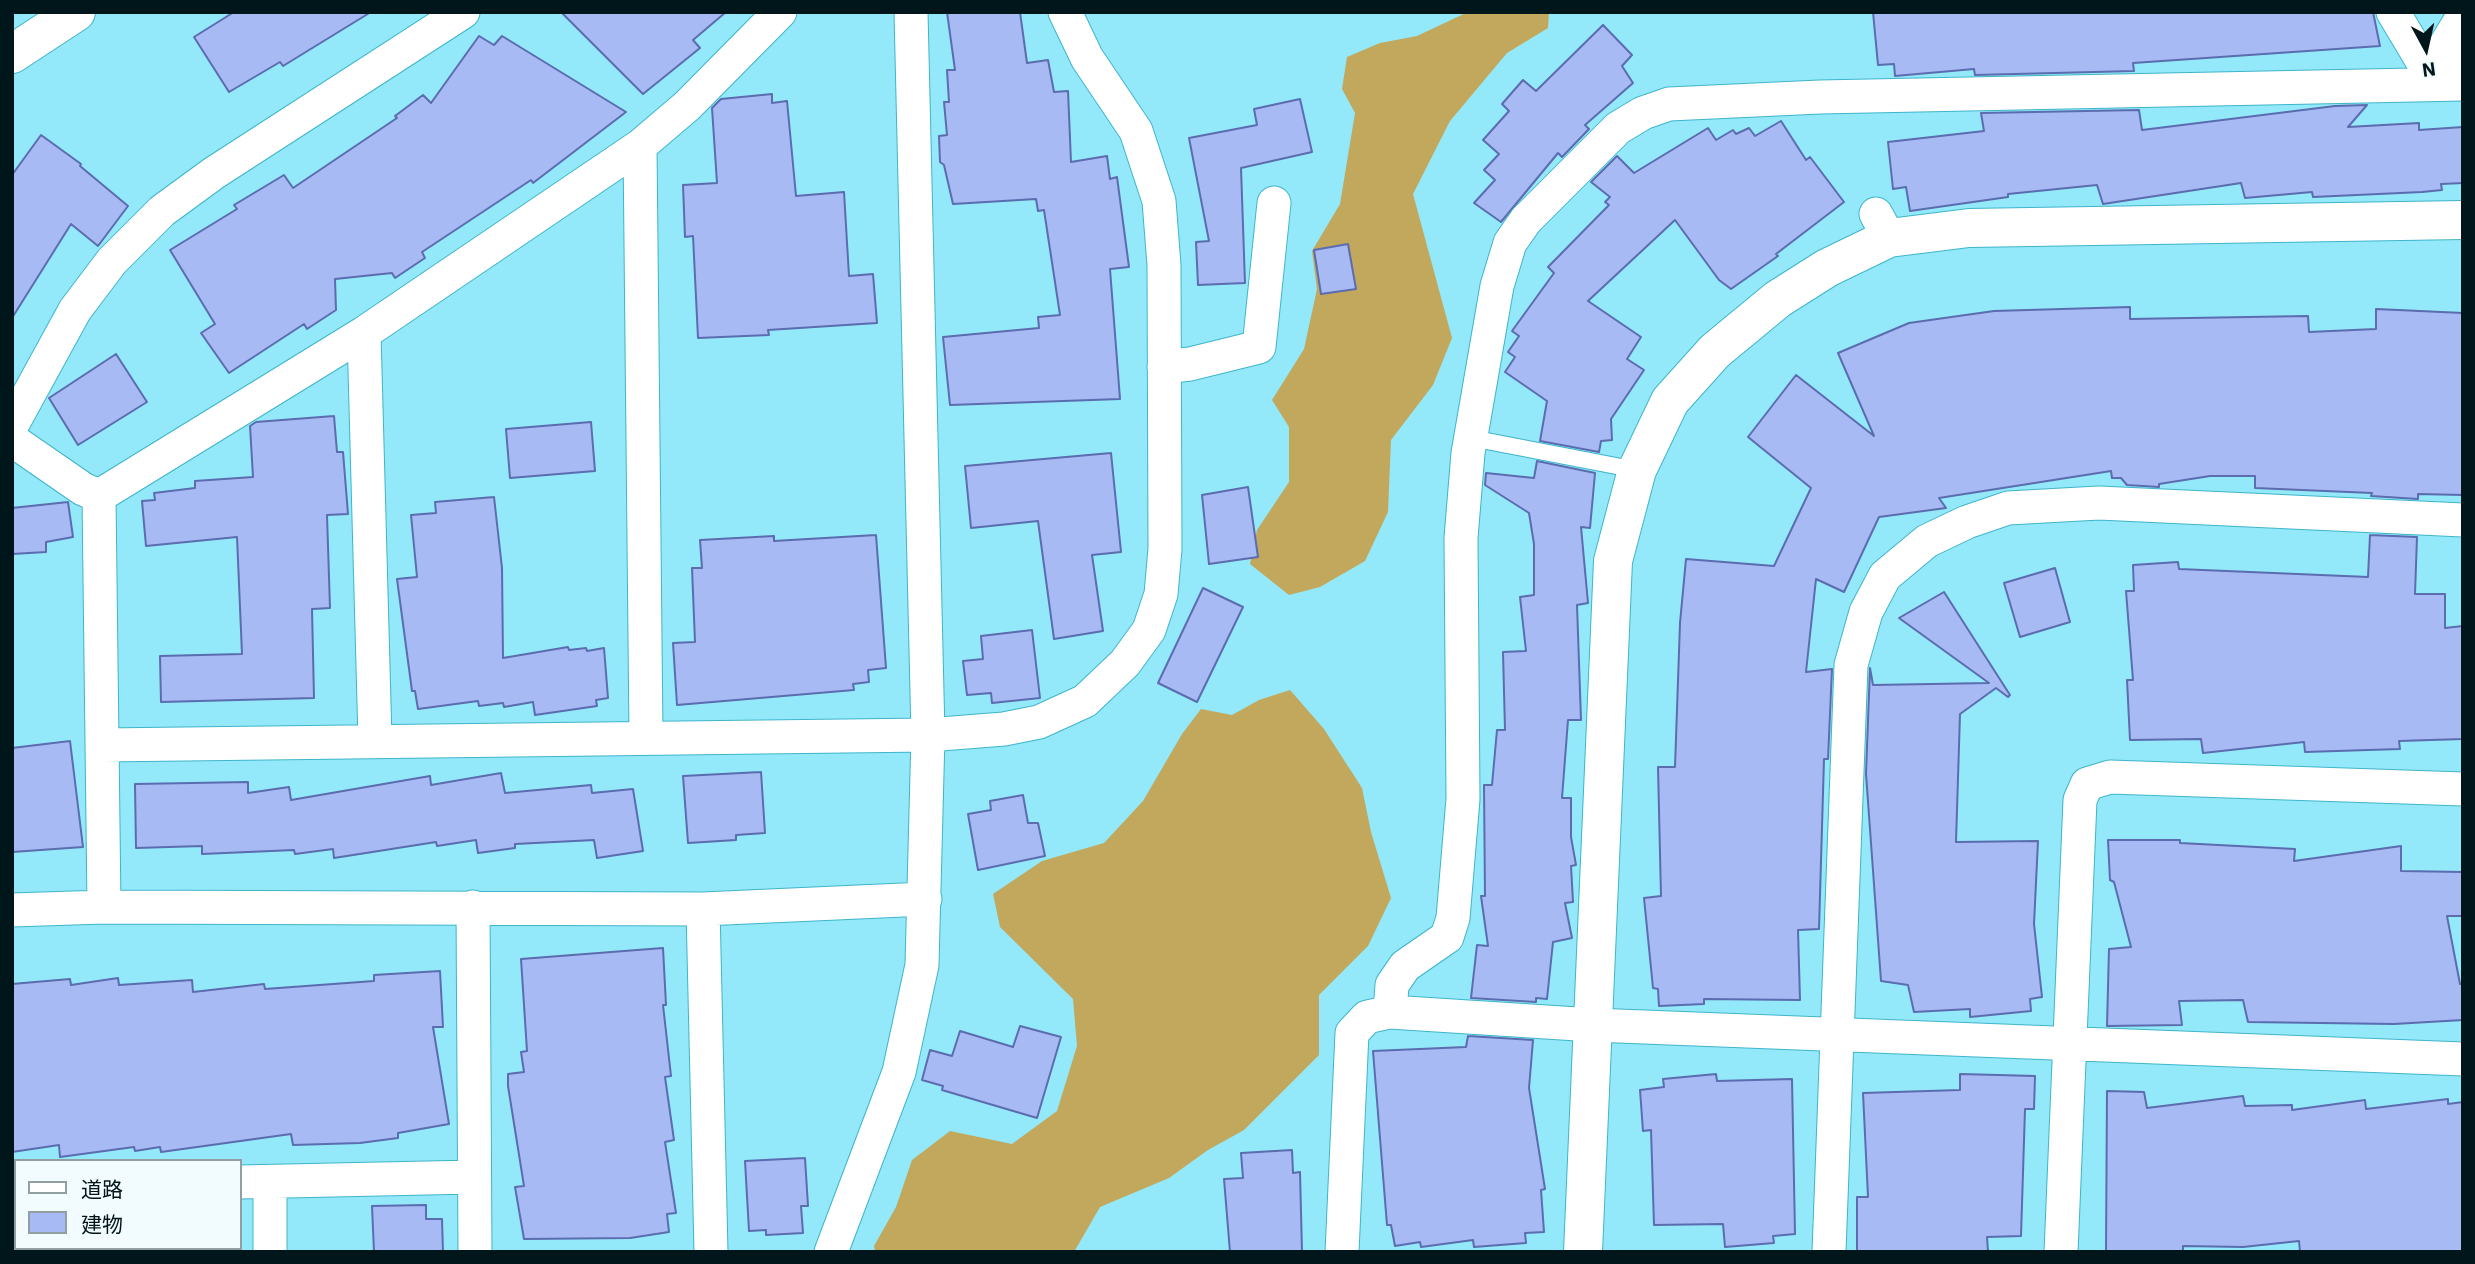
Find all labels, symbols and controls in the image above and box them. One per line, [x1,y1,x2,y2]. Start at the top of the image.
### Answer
north arrow [2391,14,2461,84]
text: N [2420,57,2437,83]
legend [14,1159,242,1250]
text: 道路 [81,1175,123,1203]
text: 建物 [81,1210,123,1238]

